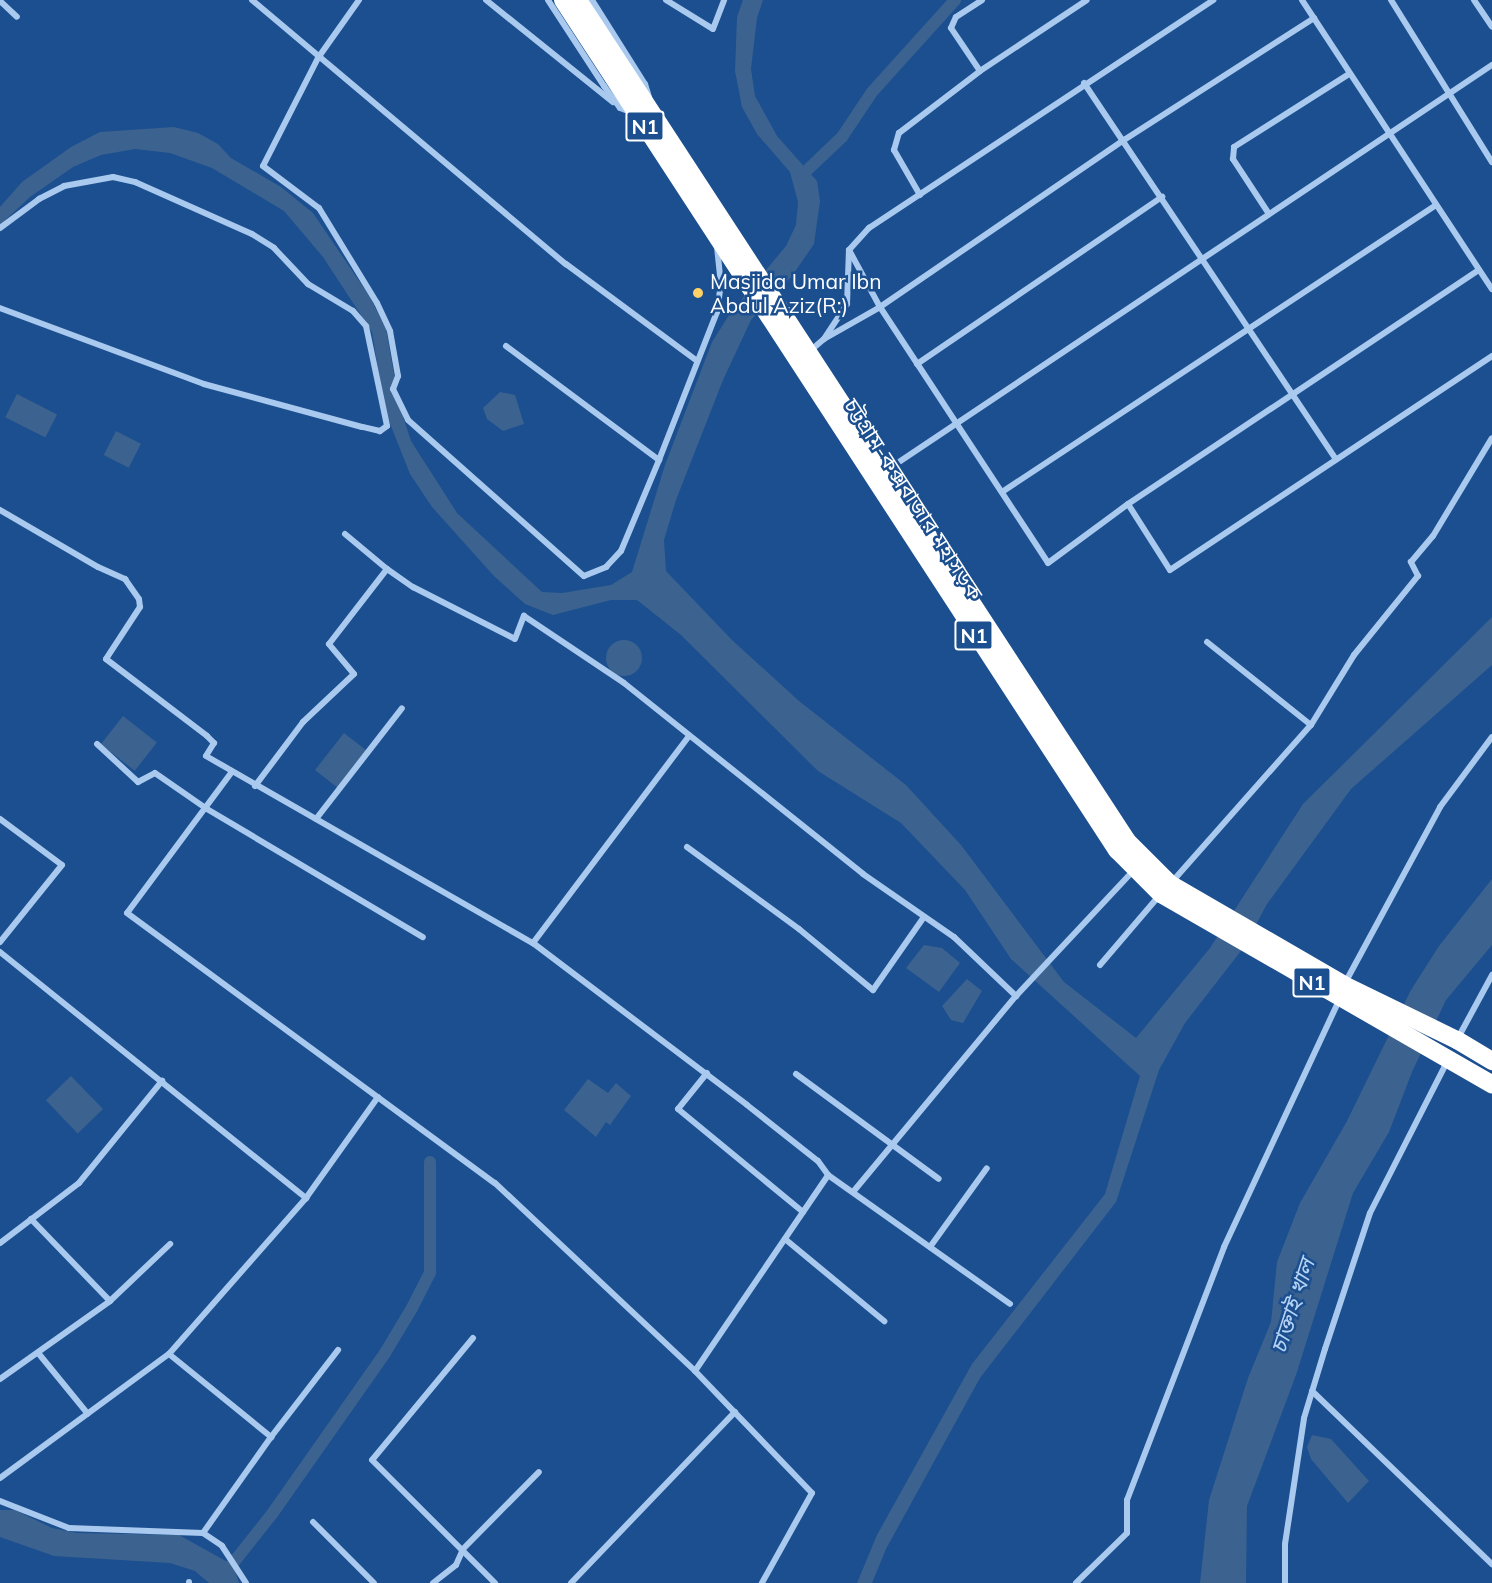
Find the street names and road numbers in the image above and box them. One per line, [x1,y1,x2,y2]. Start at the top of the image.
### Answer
road number: N1 [624,109,666,143]
street label: চট্টগ্রাম-কক্সবাজার মহাসড়ক [839,394,989,604]
road number: N1 [953,618,995,652]
road number: N1 [1291,965,1333,999]

